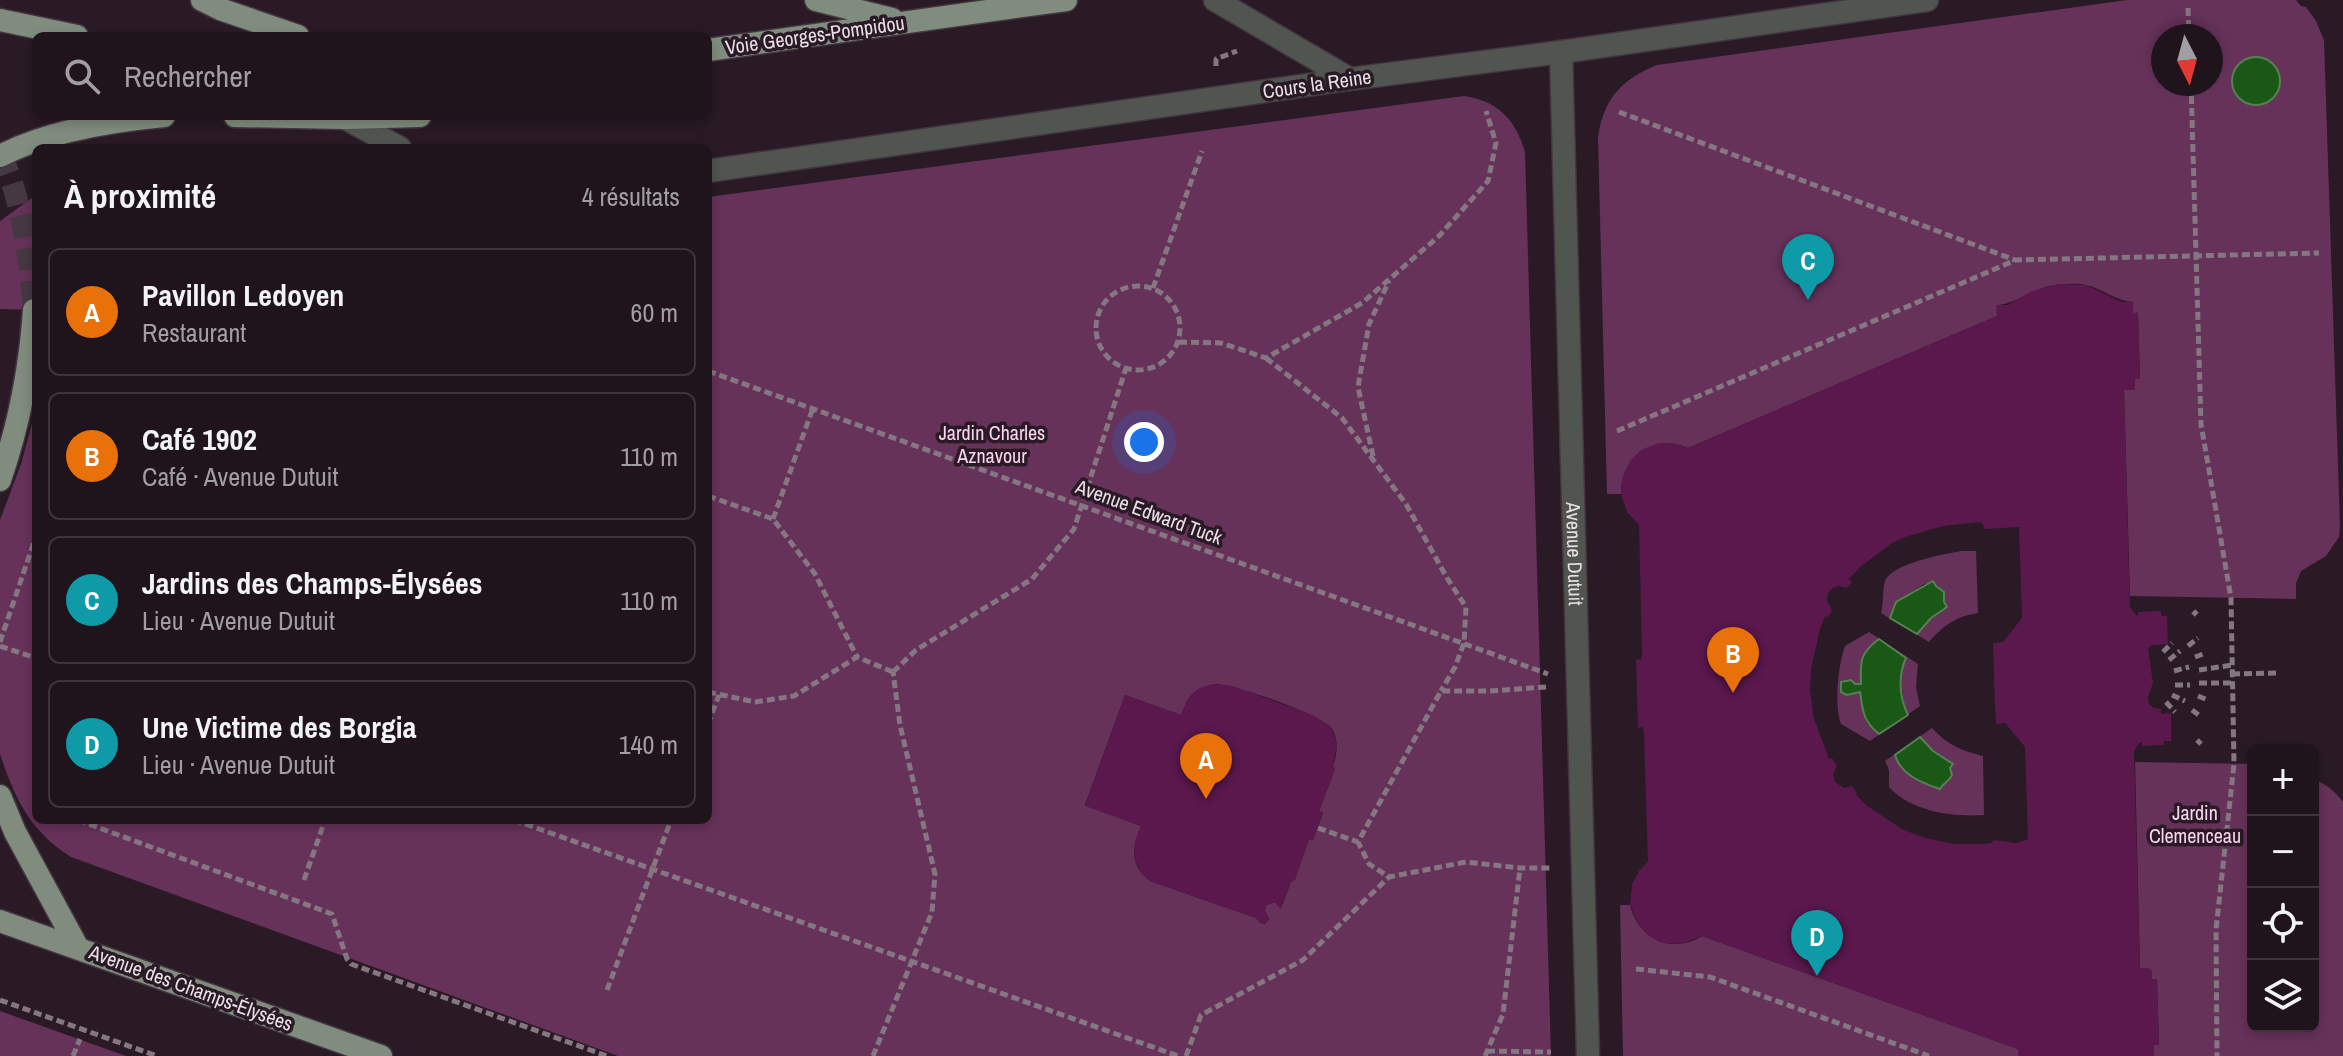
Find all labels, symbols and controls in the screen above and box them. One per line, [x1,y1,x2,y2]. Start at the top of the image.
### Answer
street label: Voie Georges-Pompidou [724,9,906,60]
north arrow [2151,24,2223,96]
search box [32,32,712,120]
icon: search [60,54,104,98]
text: Rechercher [124,56,251,96]
street label: Cours la Reine [1261,63,1373,104]
text: À proximité [64,173,216,219]
text: 4 résultats [582,179,680,214]
pin: C [1782,234,1834,300]
text: Pavillon Ledoyen [142,275,344,315]
text: A [84,295,100,330]
text: 60 m [631,295,678,330]
text: Restaurant [142,315,246,350]
text: Café 1902 [142,419,257,459]
park label: Jardin Charles Aznavour [939,419,1045,469]
your location [1124,422,1164,462]
text: B [84,439,100,474]
text: 110 m [620,439,678,474]
text: Café · Avenue Dutuit [142,459,338,494]
street label: Avenue Edward Tuck [1071,472,1227,551]
street label: Avenue Dutuit [1560,501,1590,606]
text: Jardins des Champs-Élysées [142,563,482,603]
text: C [84,583,100,618]
text: 110 m [620,583,678,618]
text: Lieu · Avenue Dutuit [142,603,335,638]
pin: B [1707,627,1759,693]
text: Une Victime des Borgia [142,707,416,747]
text: D [84,727,100,762]
text: 140 m [619,727,678,762]
pin: A [1180,733,1232,799]
map controls [2247,744,2319,1032]
button: + [2247,744,2319,816]
text: Lieu · Avenue Dutuit [142,747,335,782]
park label: Jardin Clemenceau [2149,799,2241,849]
button: − [2247,816,2319,888]
button: locate [2247,888,2319,960]
pin: D [1791,910,1843,976]
street label: Avenue des Champs-Élysées [85,938,297,1037]
button: layers [2247,960,2319,1032]

